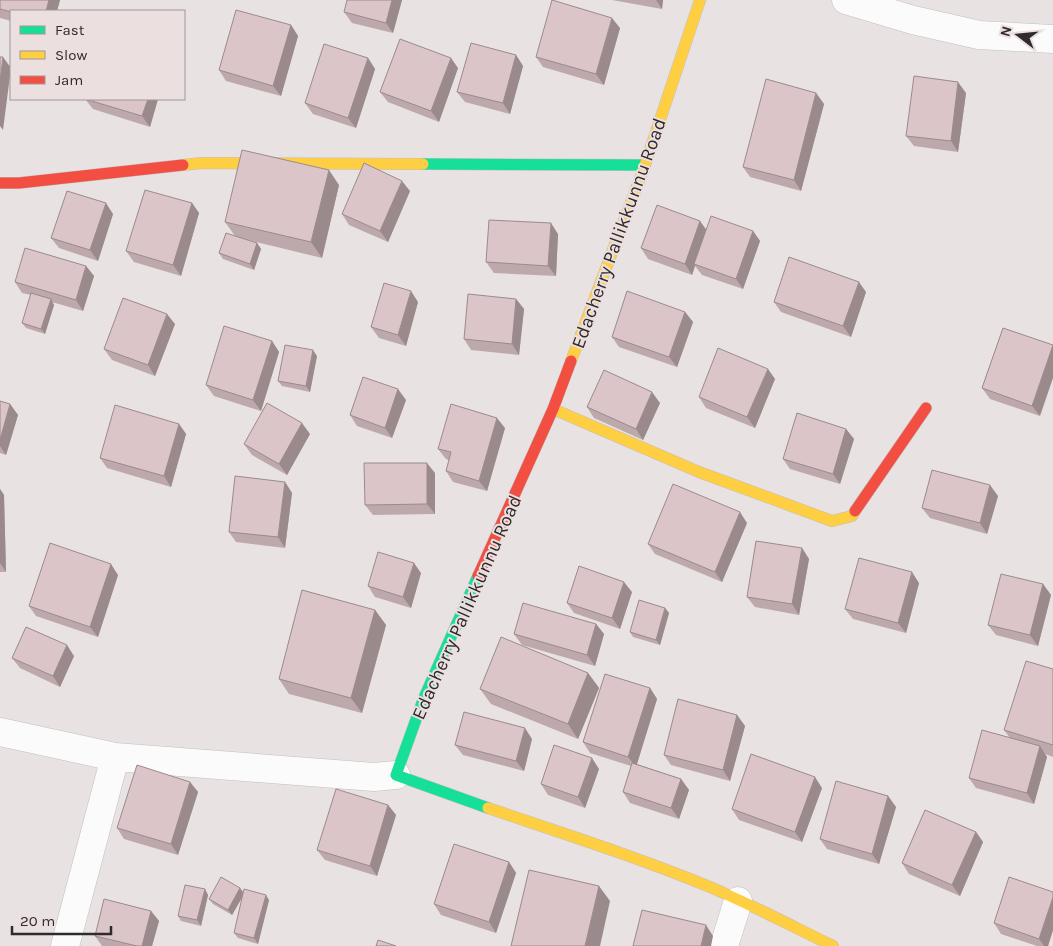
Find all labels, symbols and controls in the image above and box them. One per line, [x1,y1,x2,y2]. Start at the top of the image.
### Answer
legend [10,10,185,100]
north arrow [993,10,1043,60]
text: Fast [55,21,85,39]
text: N [996,24,1016,39]
text: Slow [55,46,87,64]
text: Jam [55,71,83,89]
street label: Edacherry Pallikkunnu Road [567,115,671,351]
street label: Edacherry Pallikkunnu Road [407,492,526,723]
scale bar [12,904,111,936]
text: 20 m [20,912,55,930]

